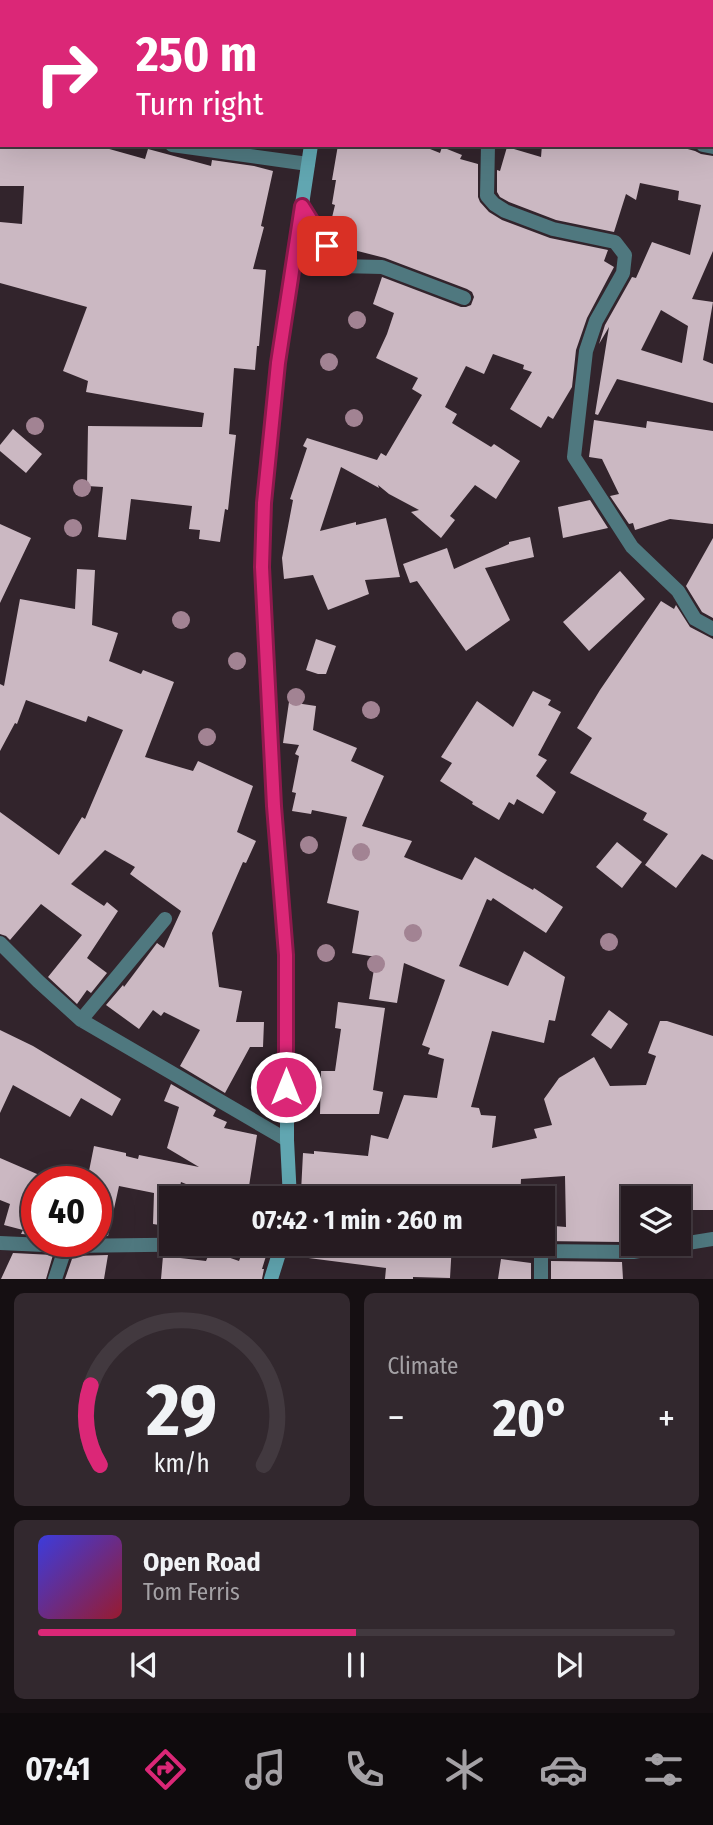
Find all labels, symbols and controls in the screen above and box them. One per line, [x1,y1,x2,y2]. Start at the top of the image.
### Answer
text: 250 m [136,25,257,84]
icon: right [21,28,112,119]
text: Turn right [136,85,263,123]
pin [297,216,357,276]
icon: arrive [308,227,346,265]
position arrow [249,1050,323,1124]
speed limit sign: 40 [21,1166,112,1257]
map controls [621,1186,691,1256]
button: layers [621,1186,691,1256]
text: 07:42 · 1 min · 260 m [252,1205,462,1236]
text: Climate [388,1352,458,1380]
text: 29 [145,1368,217,1455]
text: 20° [493,1387,570,1450]
text: − [388,1395,405,1441]
text: + [658,1395,675,1441]
text: km/h [154,1449,210,1479]
text: Open Road [143,1547,261,1578]
text: Tom Ferris [143,1578,240,1606]
icon: previous [125,1646,163,1684]
icon: pause [337,1646,375,1684]
icon: next [550,1646,588,1684]
icon: directions [141,1745,190,1794]
icon: music [241,1745,290,1794]
icon: phone [340,1745,389,1794]
icon: climate [440,1745,489,1794]
icon: car [539,1745,588,1794]
icon: filters [639,1745,688,1794]
text: 07:41 [25,1750,91,1788]

